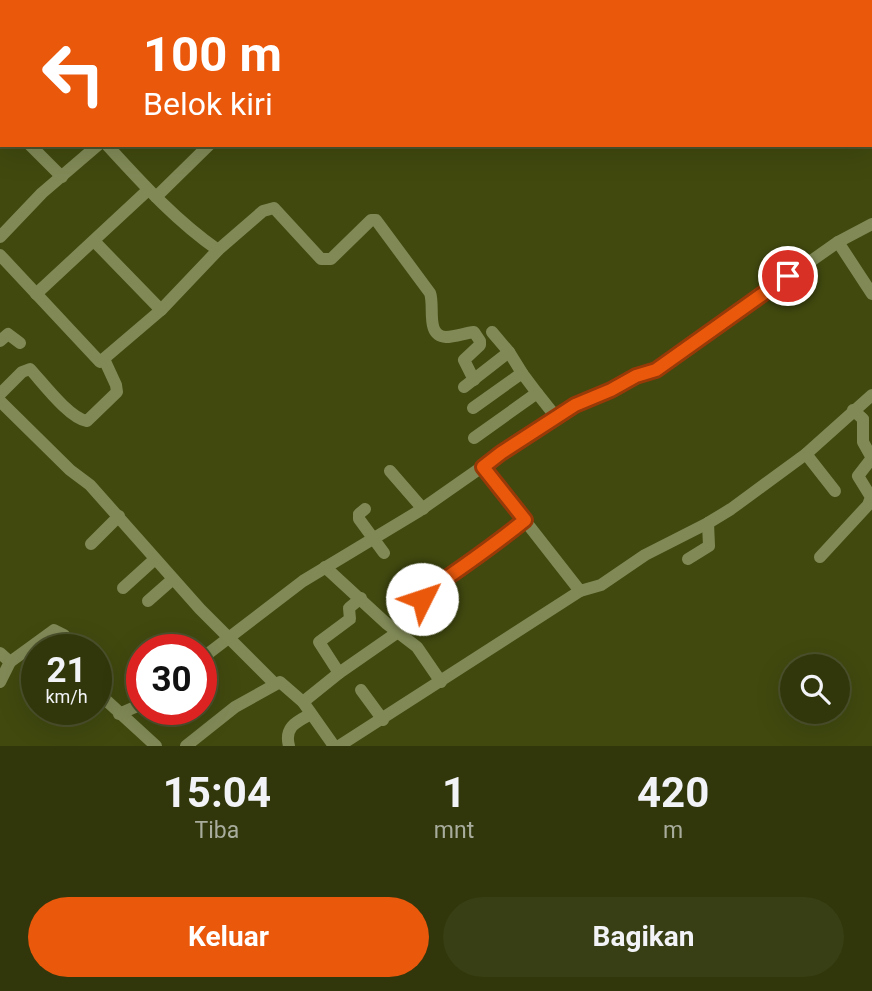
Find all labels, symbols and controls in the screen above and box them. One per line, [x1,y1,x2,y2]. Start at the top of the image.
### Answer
text: 100 m [143,26,282,83]
icon: left [28,28,119,119]
text: Belok kiri [143,85,273,123]
pin [758,246,818,306]
icon: arrive [769,257,807,295]
position arrow [385,562,459,636]
speed limit sign: 30 [126,634,217,725]
text: 21 [46,650,87,691]
map controls [780,654,850,724]
button: search [780,654,850,724]
text: km/h [45,686,88,707]
text: 15:04 [163,768,271,817]
text: 1 [442,768,466,817]
text: 420 [637,768,709,817]
text: Tiba [195,817,239,844]
text: mnt [434,817,474,844]
text: m [663,817,683,844]
button: Keluar [28,897,429,977]
button: Bagikan [443,897,844,977]

